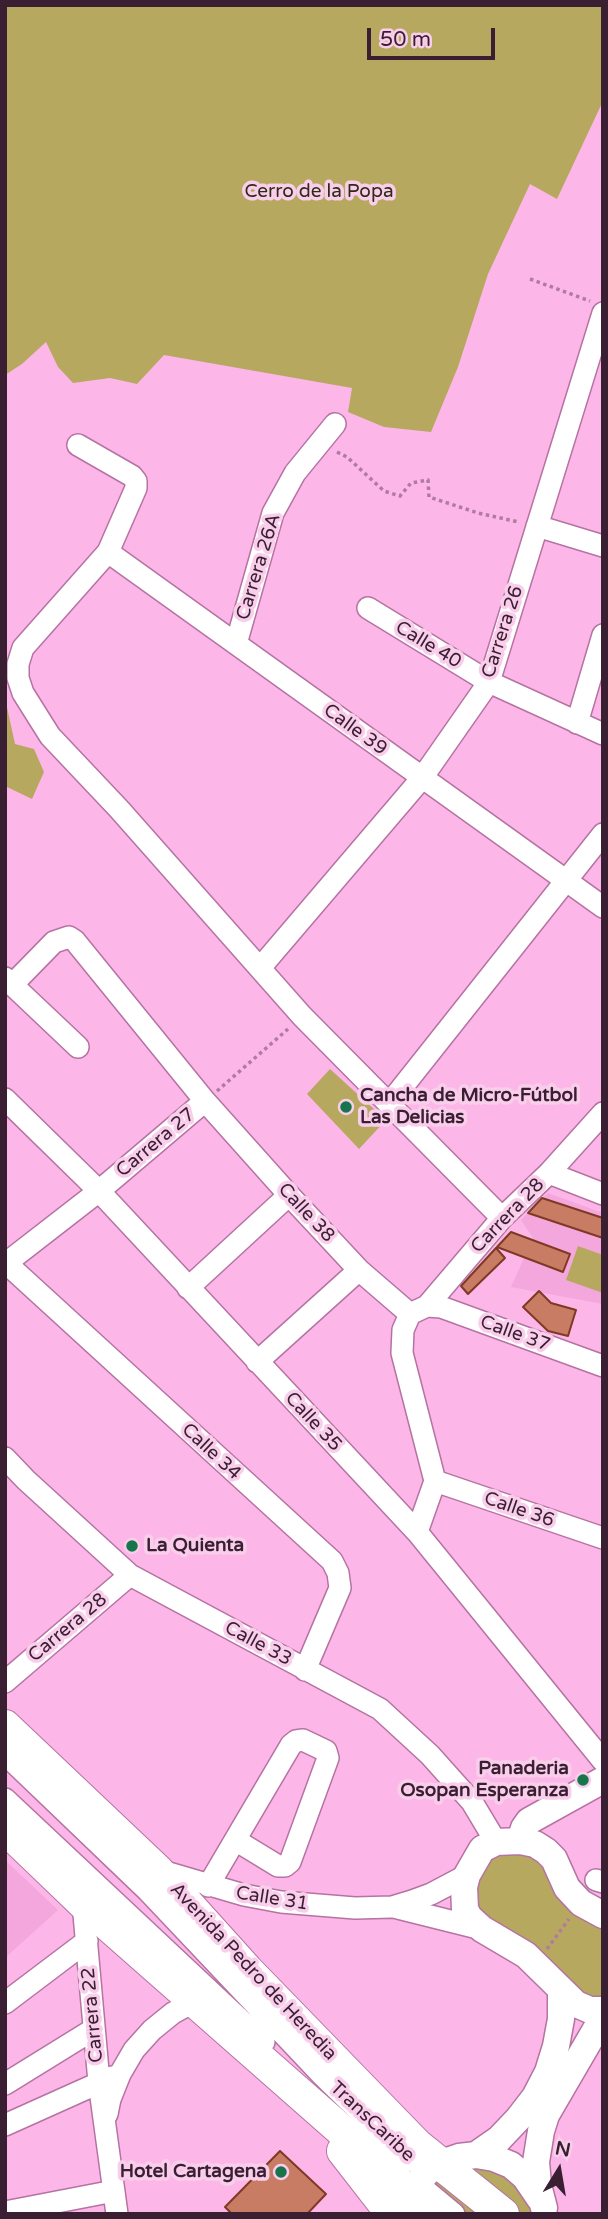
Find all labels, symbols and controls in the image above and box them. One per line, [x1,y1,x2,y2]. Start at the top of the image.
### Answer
scale bar [370,14,498,58]
text: 50 m [380,27,431,52]
park label: Cerro de la Popa [244,181,394,203]
street label: Carrera 26A [232,511,286,623]
street label: Carrera 26 [477,583,529,681]
street label: Calle 40 [391,616,465,674]
street label: Calle 39 [319,699,391,761]
place label: Cancha de Micro-Fútbol Las Delicias [360,1085,578,1129]
marker: Cancha de Micro-Fútbol Las Delicias [338,1099,354,1115]
street label: Carrera 27 [112,1104,200,1182]
street label: Carrera 28 [467,1174,549,1258]
street label: Calle 38 [273,1179,339,1247]
street label: Calle 37 [477,1311,553,1357]
street label: Calle 35 [280,1388,346,1456]
street label: Calle 34 [177,1419,245,1485]
street label: Calle 36 [481,1487,557,1533]
place label: La Quienta [146,1535,244,1557]
marker: La Quienta [124,1538,140,1554]
street label: Carrera 28 [24,1589,112,1667]
street label: Calle 33 [220,1617,296,1671]
place label: Panaderia Osopan Esperanza [400,1758,569,1802]
marker: Panaderia Osopan Esperanza [575,1772,591,1788]
street label: Avenida Pedro de Heredia [165,1878,341,2066]
street label: Calle 31 [234,1882,310,1916]
street label: Carrera 22 [77,1966,109,2064]
street label: TransCaribe [325,2077,419,2167]
north arrow [524,2135,594,2205]
text: N [553,2137,573,2162]
place label: Hotel Cartagena [120,2161,267,2183]
marker: Hotel Cartagena [273,2164,289,2180]

